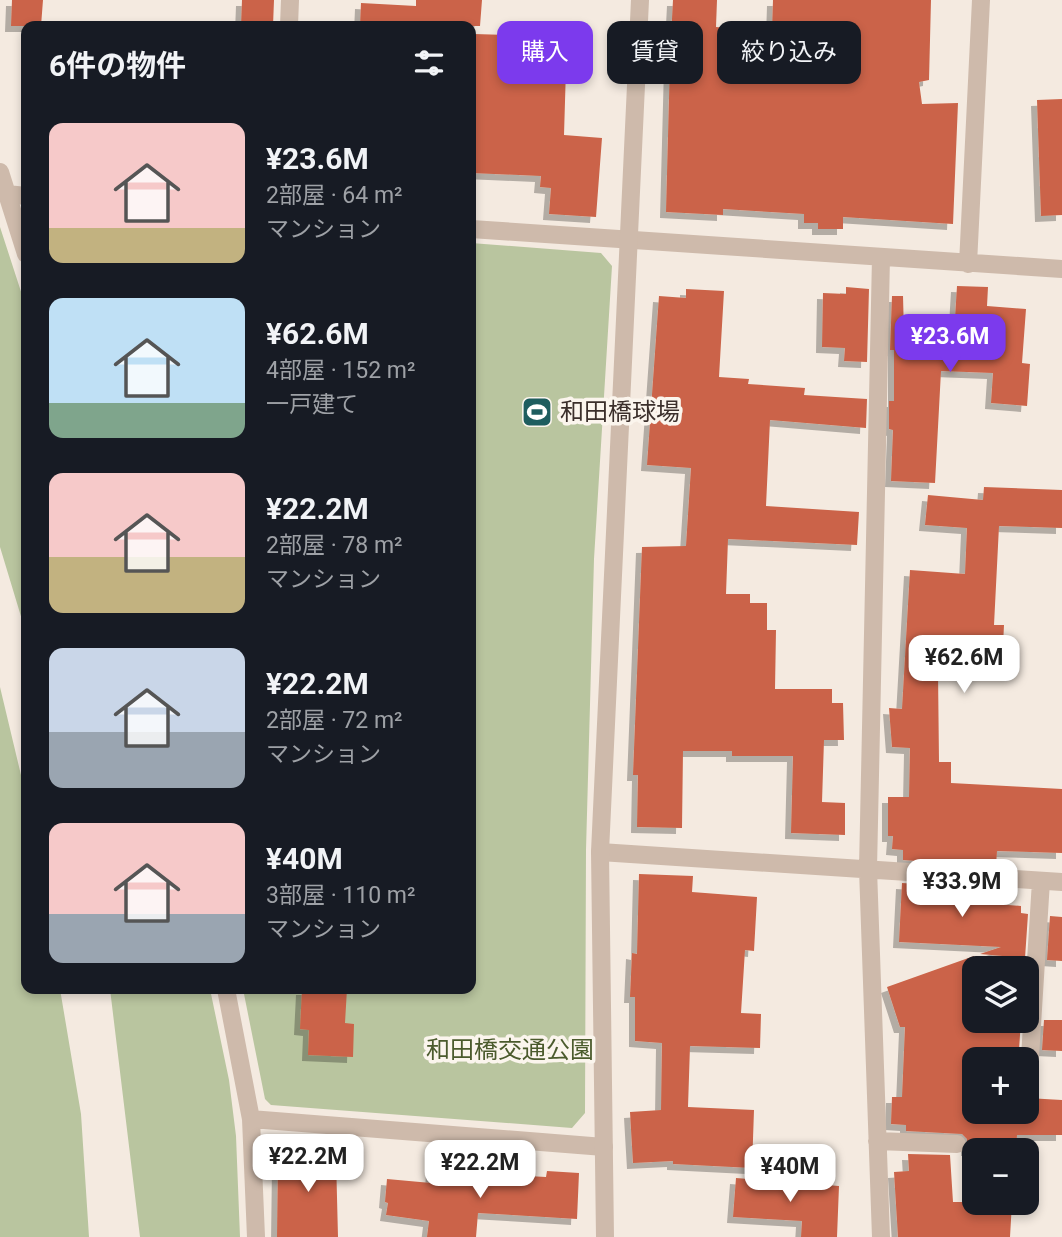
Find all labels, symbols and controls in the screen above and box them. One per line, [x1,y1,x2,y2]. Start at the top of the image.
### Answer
chip: 購入 [497,21,593,84]
chip: 賃貸 [607,21,703,84]
chip: 絞り込み [717,21,861,84]
icon: filters [410,44,448,82]
text: 6件の物件 [49,48,186,83]
text: ¥23.6M [266,141,369,176]
icon: home [105,151,189,235]
text: 2部屋 · 64 m² [266,182,403,209]
text: マンション [266,216,381,243]
pin: ¥23.6M [893,314,1007,374]
text: ¥62.6M [266,316,369,351]
text: ¥23.6M [911,323,989,350]
icon: home [105,326,189,410]
text: 4部屋 · 152 m² [266,357,415,384]
text: 一戸建て [266,391,358,418]
sports icon: 和田橋球場 [520,395,554,429]
place label: 和田橋球場 [560,398,680,426]
text: ¥22.2M [266,491,369,526]
icon: home [105,501,189,585]
text: 2部屋 · 78 m² [266,532,403,559]
text: マンション [266,566,381,593]
pin: ¥62.6M [907,636,1021,695]
text: ¥62.6M [925,644,1003,671]
text: ¥22.2M [266,666,369,701]
icon: home [105,676,189,760]
text: 2部屋 · 72 m² [266,707,403,734]
text: マンション [266,741,381,768]
text: ¥40M [266,841,343,876]
icon: home [105,851,189,935]
pin: ¥33.9M [905,860,1019,919]
text: ¥33.9M [923,868,1001,895]
text: 3部屋 · 110 m² [266,882,415,909]
text: マンション [266,916,381,943]
map controls [962,956,1039,1215]
button: layers [962,956,1039,1033]
park label: 和田橋交通公園 [426,1036,594,1064]
button: + [962,1047,1039,1124]
pin: ¥22.2M [251,1134,365,1194]
button: − [962,1138,1039,1215]
pin: ¥22.2M [423,1140,537,1200]
text: ¥22.2M [269,1143,347,1170]
pin: ¥40M [749,1144,831,1204]
text: ¥22.2M [441,1149,519,1176]
text: ¥40M [761,1153,819,1180]

